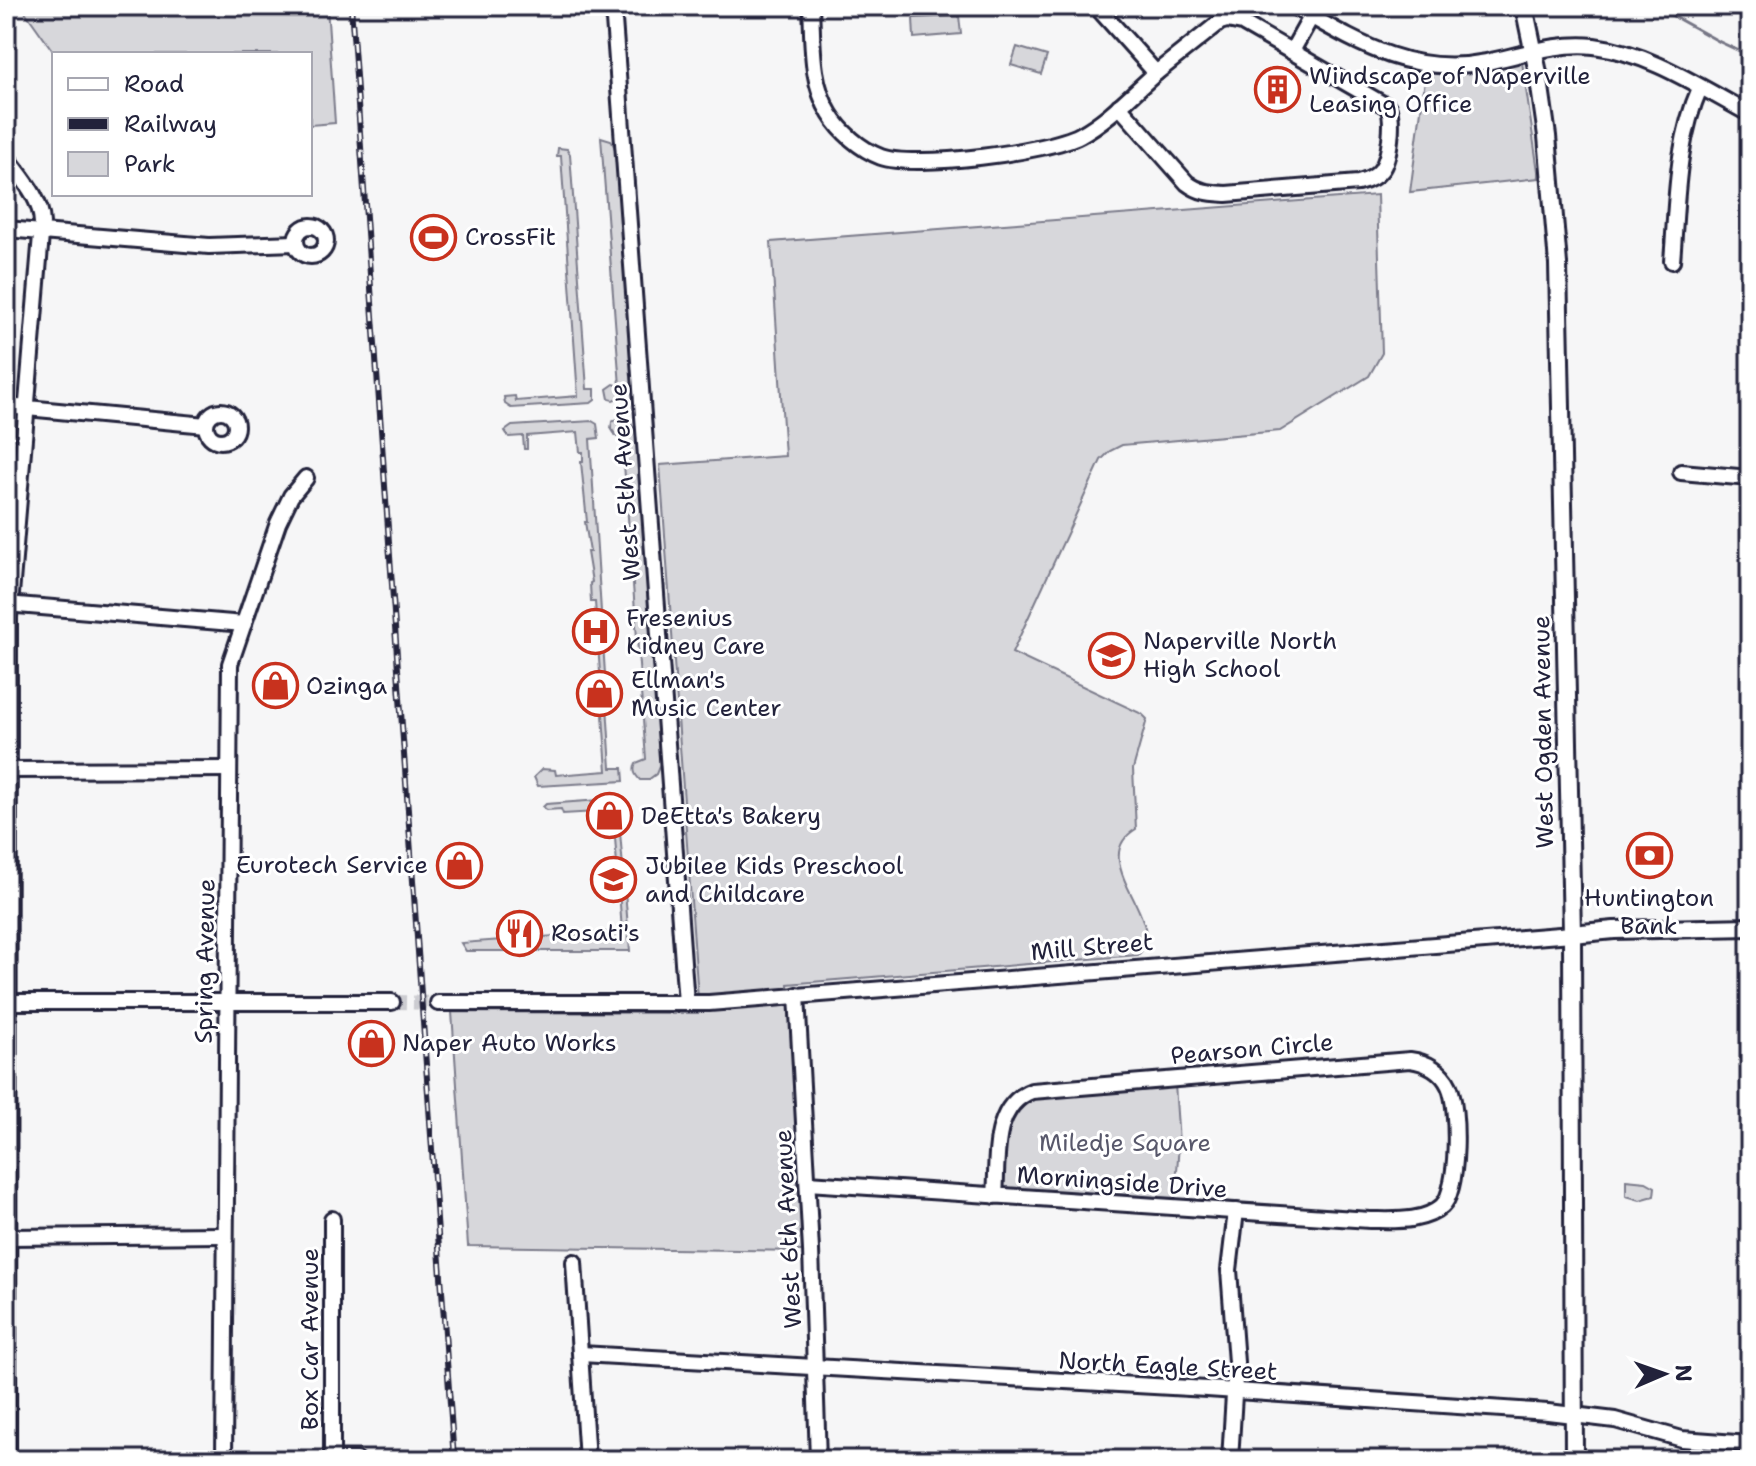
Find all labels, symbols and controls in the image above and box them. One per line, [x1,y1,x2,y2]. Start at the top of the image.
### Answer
legend [52,52,312,196]
place label: Windscape of Naperville Leasing Office [1309,60,1591,120]
building icon: Windscape of Naperville Leasing Office [1254,66,1302,114]
text: Road [124,68,184,100]
text: Railway [124,108,217,140]
text: Park [124,148,176,180]
sports icon: CrossFit [410,213,458,261]
place label: CrossFit [465,221,556,253]
street label: West 5th Avenue [602,382,648,582]
place label: Fresenius Kidney Care [626,602,765,662]
hospital icon: Fresenius Kidney Care [571,608,619,656]
street label: West Ogden Avenue [1525,615,1561,849]
place label: Naperville North High School [1143,625,1337,685]
school or university icon: Naperville North High School [1088,631,1136,679]
shop icon: Ozinga [251,662,299,710]
place label: Ellman's Music Center [631,664,782,724]
place label: Ozinga [306,670,387,702]
shop icon: Ellman's Music Center [576,670,624,718]
shop icon: DeEtta's Bakery [586,792,634,840]
place label: DeEtta's Bakery [641,800,821,832]
bank icon: Huntington Bank [1625,832,1673,880]
shop icon: Eurotech Service [435,841,483,889]
place label: Eurotech Service [236,849,428,881]
place label: Jubilee Kids Preschool and Childcare [645,850,904,910]
school or university icon: Jubilee Kids Preschool and Childcare [590,856,638,904]
street label: Spring Avenue [188,878,222,1044]
place label: Huntington Bank [1584,882,1714,942]
restaurant icon: Rosati's [496,909,544,957]
place label: Rosati's [551,917,640,949]
street label: Mill Street [1029,926,1155,968]
shop icon: Naper Auto Works [347,1019,395,1067]
street label: Pearson Circle [1169,1026,1335,1072]
place label: Naper Auto Works [402,1027,617,1059]
park label: Miledje Square [1039,1127,1211,1159]
street label: West 6th Avenue [767,1128,809,1330]
street label: Morningside Drive [1016,1159,1228,1205]
street label: Box Car Avenue [294,1248,326,1430]
north arrow [1624,1334,1704,1414]
street label: North Eagle Street [1058,1344,1278,1388]
text: N [1669,1364,1698,1383]

